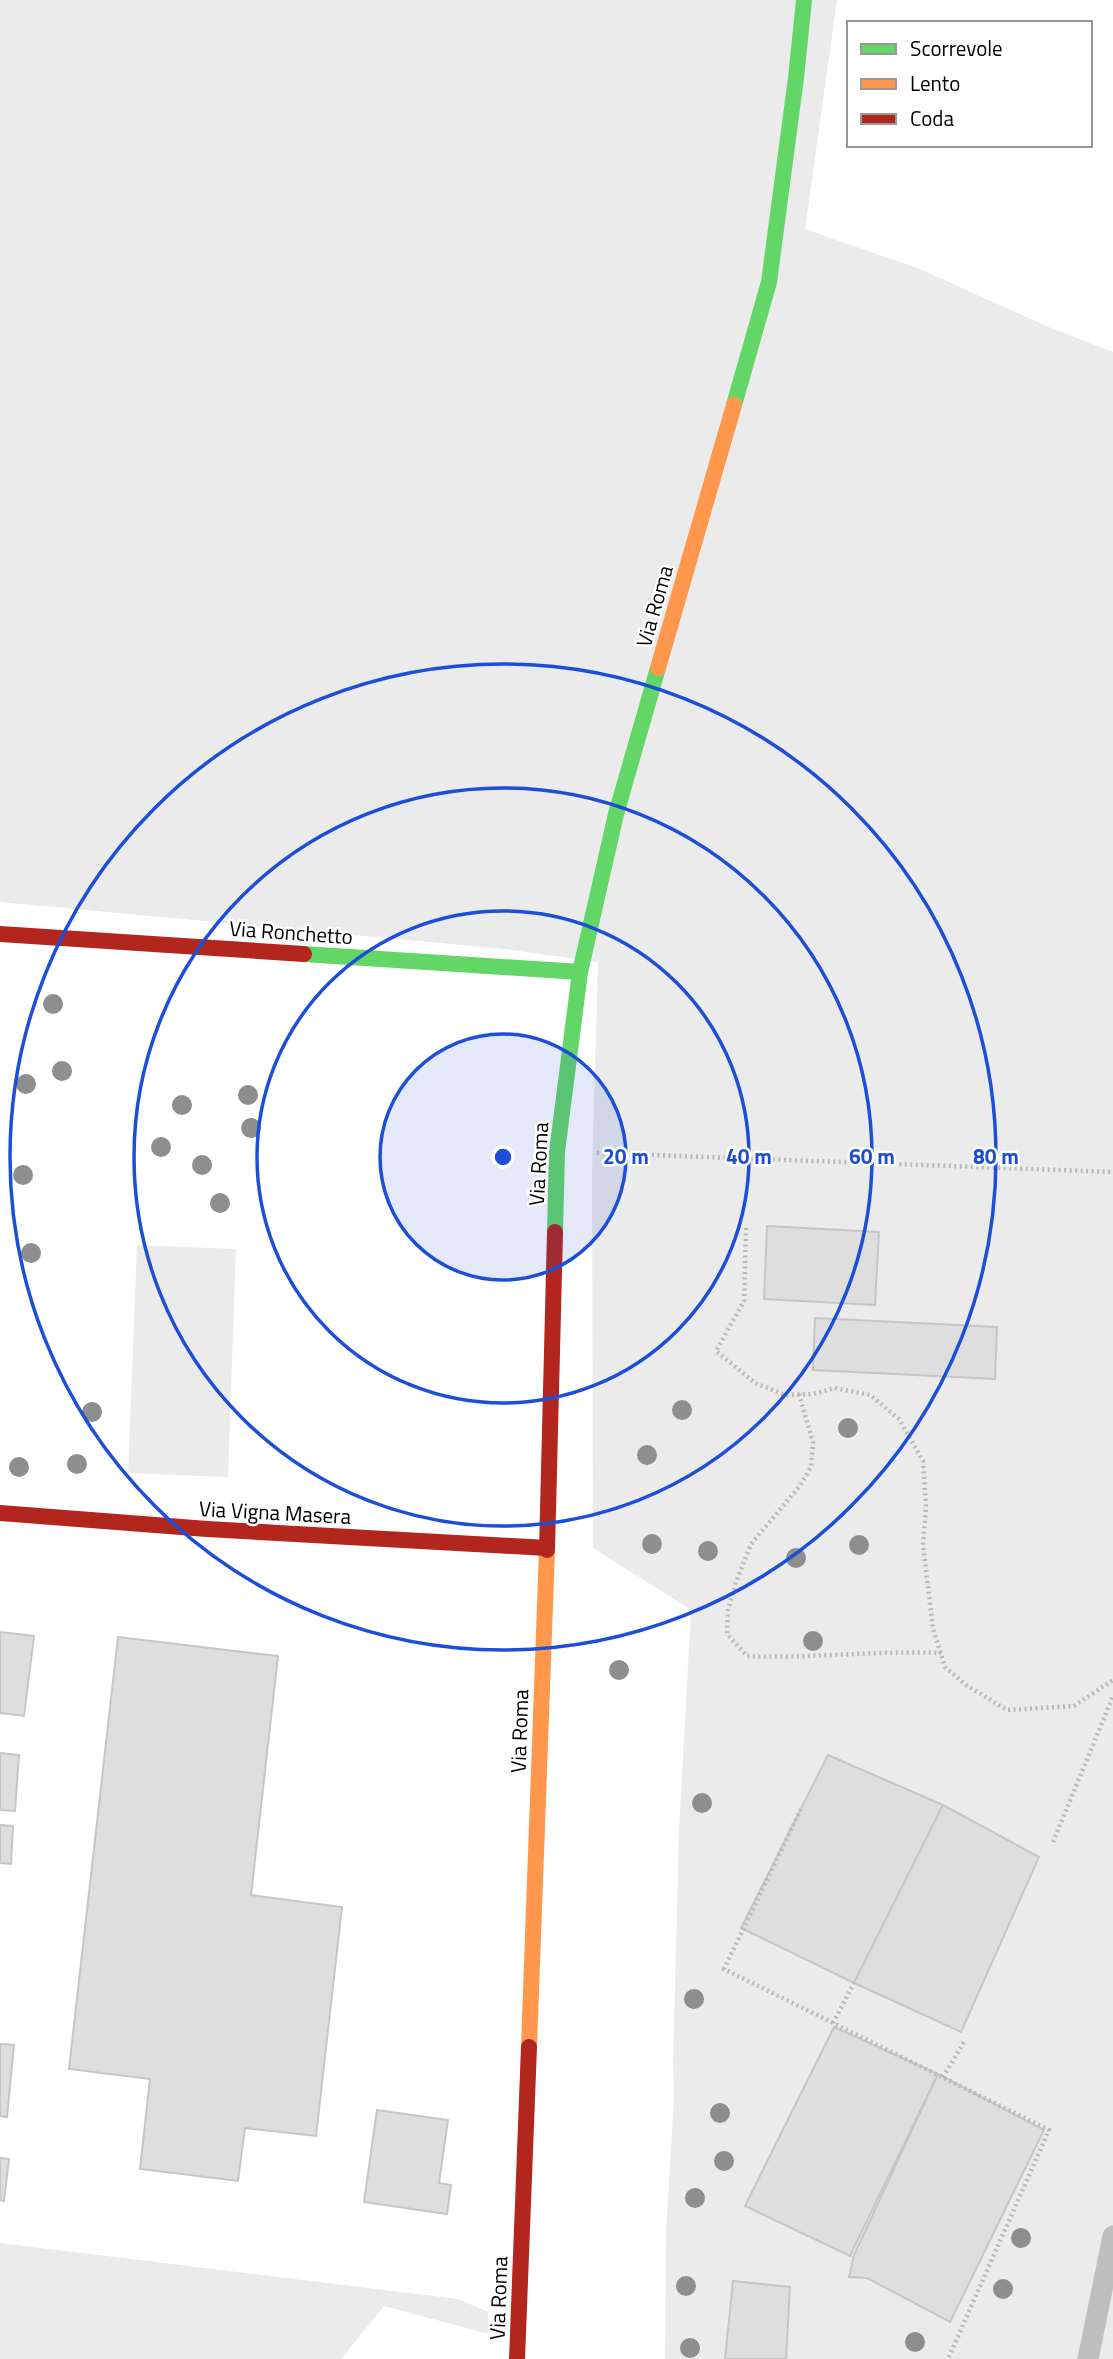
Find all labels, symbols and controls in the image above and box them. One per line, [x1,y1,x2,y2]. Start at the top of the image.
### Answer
legend [847,21,1092,147]
text: Scorrevole [910,32,1003,64]
text: Lento [910,67,960,99]
text: Coda [910,102,954,134]
street label: Via Roma [627,561,681,651]
street label: Via Ronchetto [228,912,354,952]
street label: Via Roma [520,1121,556,1207]
text: 20 m [603,1140,649,1172]
text: 40 m [726,1140,772,1172]
text: 60 m [849,1140,895,1172]
text: 80 m [973,1140,1019,1172]
centre of rings [491,1145,515,1169]
street label: Via Vigna Masera [198,1492,352,1532]
street label: Via Roma [502,1688,536,1773]
street label: Via Roma [481,2255,515,2340]

